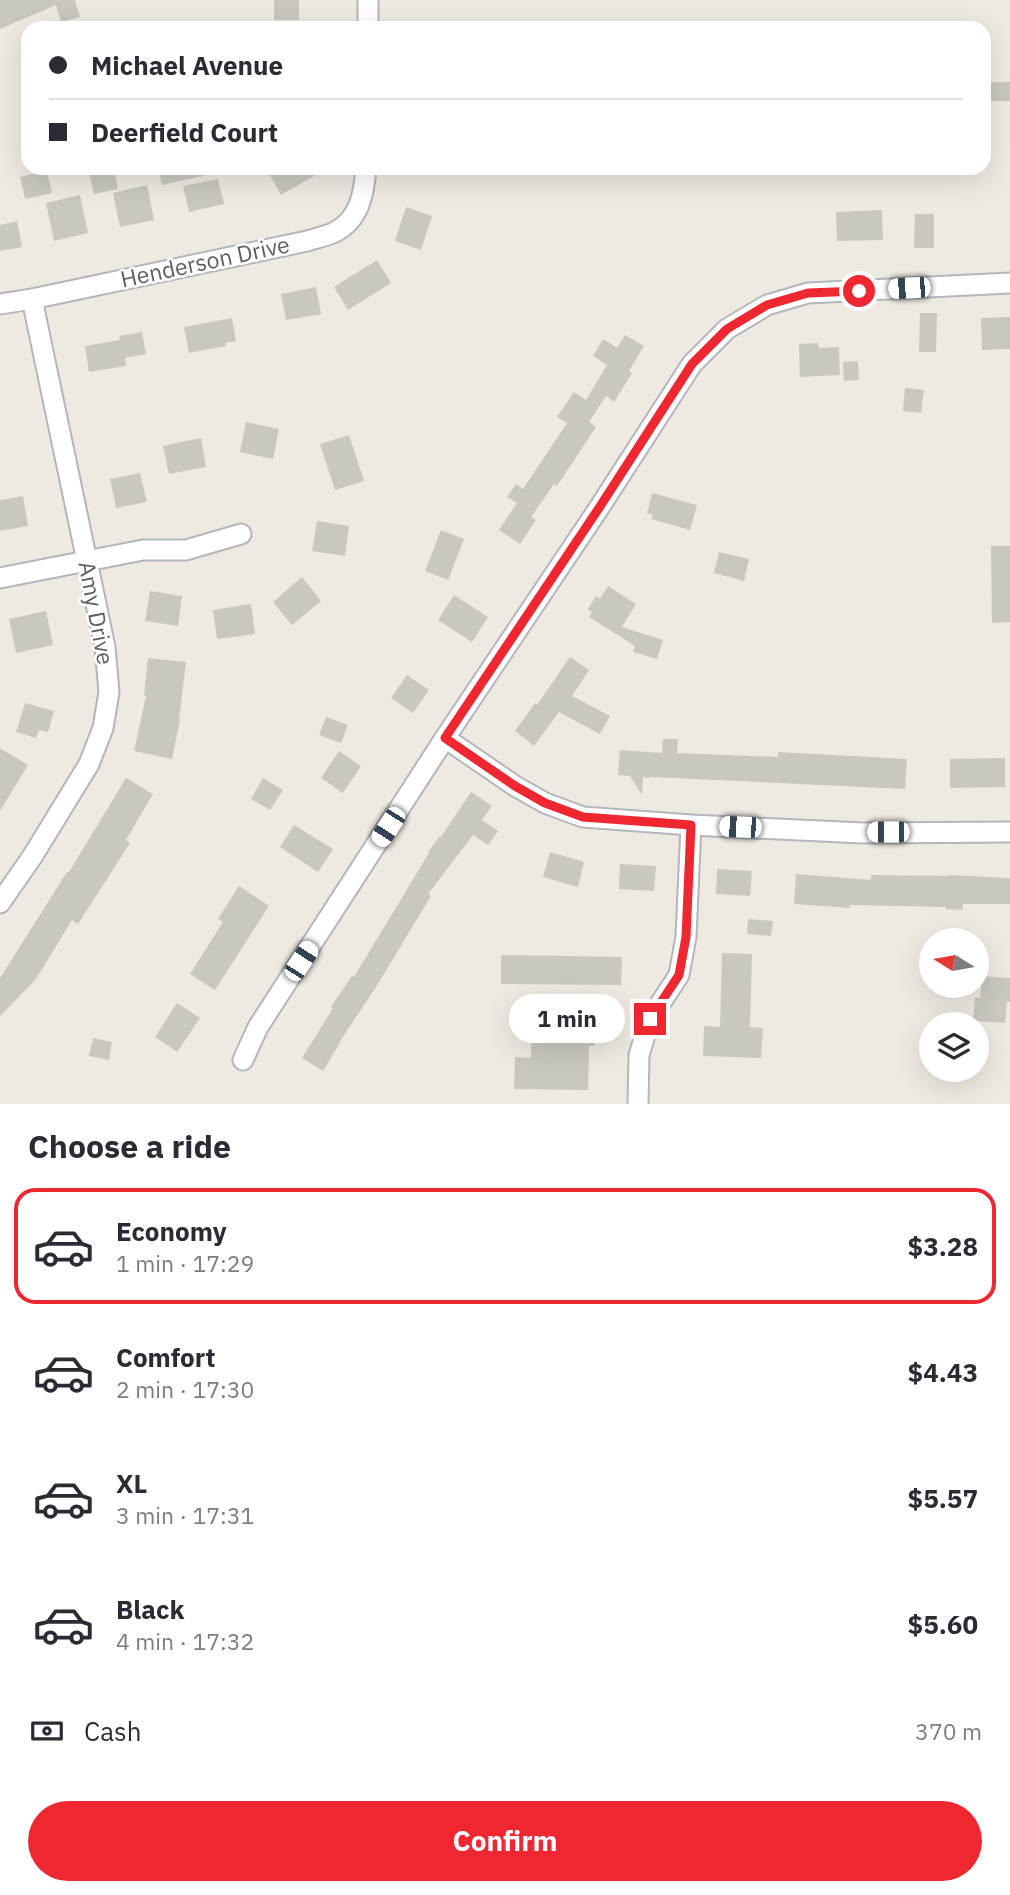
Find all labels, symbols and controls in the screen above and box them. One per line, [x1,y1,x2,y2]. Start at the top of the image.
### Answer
text: Michael Avenue [91,48,283,82]
text: Deerfield Court [91,115,278,149]
street label: Henderson Drive [117,228,292,294]
route start [843,275,875,307]
car [888,276,931,300]
street label: Amy Drive [72,558,122,667]
car [368,804,409,850]
car [719,816,762,838]
car [868,822,910,843]
north arrow [919,928,989,998]
map controls [919,928,989,1082]
car [281,938,322,984]
callout: 1 min [510,995,626,1044]
text: 1 min [537,1003,597,1033]
route end [634,1003,666,1035]
button: layers [919,1012,989,1082]
text: Choose a ride [28,1125,231,1167]
text: Economy [116,1214,227,1248]
icon: car [32,1215,95,1278]
text: $3.28 [908,1229,978,1263]
text: 1 min · 17:29 [116,1248,254,1278]
text: Comfort [116,1340,215,1374]
icon: car [32,1341,95,1404]
text: $4.43 [908,1355,978,1389]
text: 2 min · 17:30 [116,1374,254,1404]
text: XL [116,1466,147,1500]
icon: car [32,1467,95,1530]
text: $5.57 [908,1481,978,1515]
text: 3 min · 17:31 [116,1500,254,1530]
text: Black [116,1592,184,1626]
icon: car [32,1593,95,1656]
text: $5.60 [908,1607,978,1641]
text: 4 min · 17:32 [116,1626,254,1656]
icon: cash [28,1712,66,1750]
text: Cash [84,1714,141,1748]
text: 370 m [915,1716,982,1746]
button: Confirm [28,1801,982,1881]

